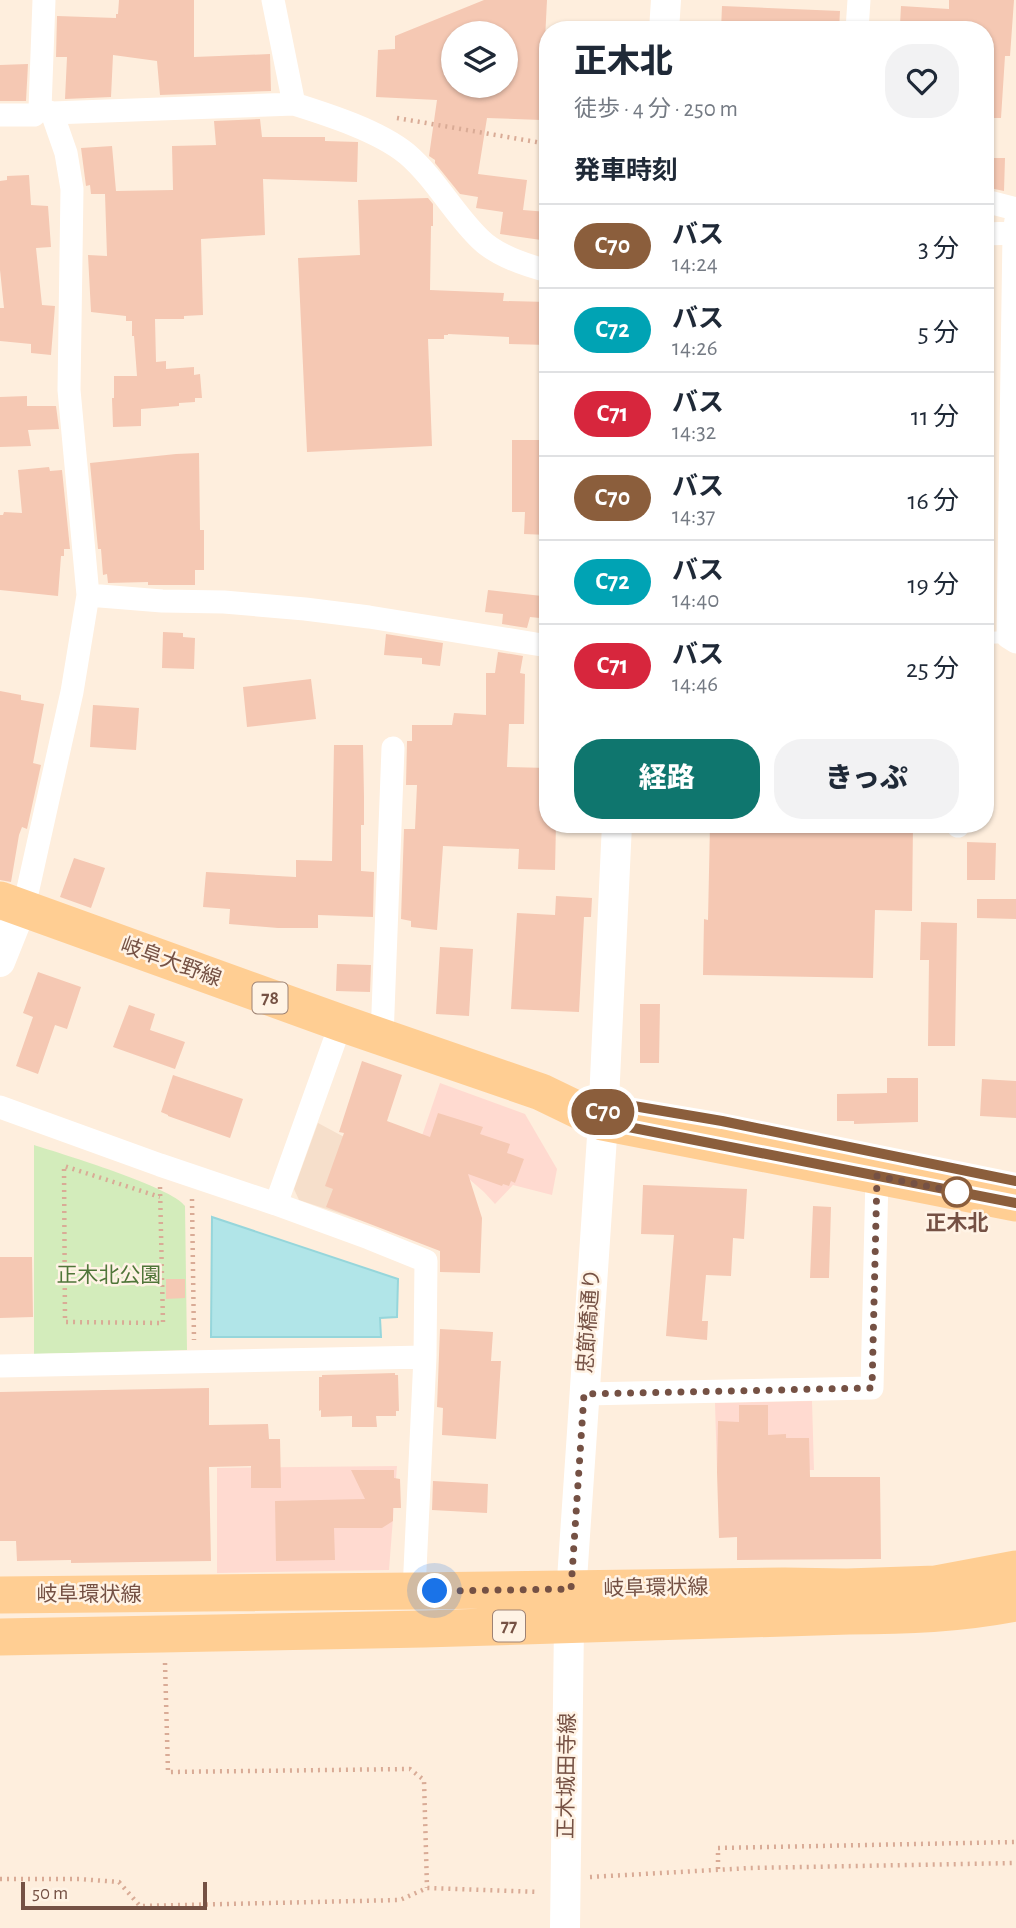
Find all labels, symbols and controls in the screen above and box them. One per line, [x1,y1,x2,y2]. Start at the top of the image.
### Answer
map controls [441,21,518,98]
button: layers [441,21,518,98]
button: heart [885,44,959,118]
text: 正木北 [574,46,673,79]
text: 徒歩 · 4 分 · 250 m [574,98,738,121]
text: 発車時刻 [574,158,678,184]
text: バス [672,222,724,248]
text: C70 [595,234,630,258]
text: 3 分 [918,236,959,262]
text: 14:24 [672,253,718,276]
text: バス [672,306,724,332]
text: C72 [595,318,630,342]
text: 5 分 [918,320,959,346]
text: 14:26 [672,337,718,360]
text: バス [672,390,724,416]
text: C71 [597,402,628,426]
text: 11 分 [911,404,959,430]
text: 14:32 [672,421,716,444]
text: バス [672,474,724,500]
text: C70 [595,486,630,510]
text: 16 分 [908,488,959,514]
text: 14:37 [672,505,715,528]
text: バス [672,558,724,584]
text: C72 [595,570,630,594]
text: 19 分 [908,572,959,598]
text: 14:40 [672,589,719,612]
text: バス [672,642,724,668]
text: C71 [597,654,628,678]
text: 25 分 [906,656,959,682]
text: 14:46 [672,673,718,696]
button: 経路 [574,739,760,819]
button: きっぷ [774,739,959,819]
street label: 岐阜大野線 [118,933,224,990]
road number: 78 [252,982,288,1014]
line badge: C70 [563,1089,643,1135]
text: C70 [585,1100,621,1124]
marker: 正木北 [942,1177,972,1207]
place label: 正木北 [926,1212,989,1234]
park label: 正木北公園 [57,1264,162,1286]
street label: 忠節橋通り [574,1268,603,1374]
your location [417,1573,452,1608]
street label: 岐阜環状線 [603,1576,709,1599]
street label: 岐阜環状線 [37,1583,142,1605]
road number: 77 [493,1610,525,1642]
street label: 正木城田寺線 [554,1713,579,1839]
scale bar [21,1879,206,1911]
text: 50 m [32,1884,68,1903]

